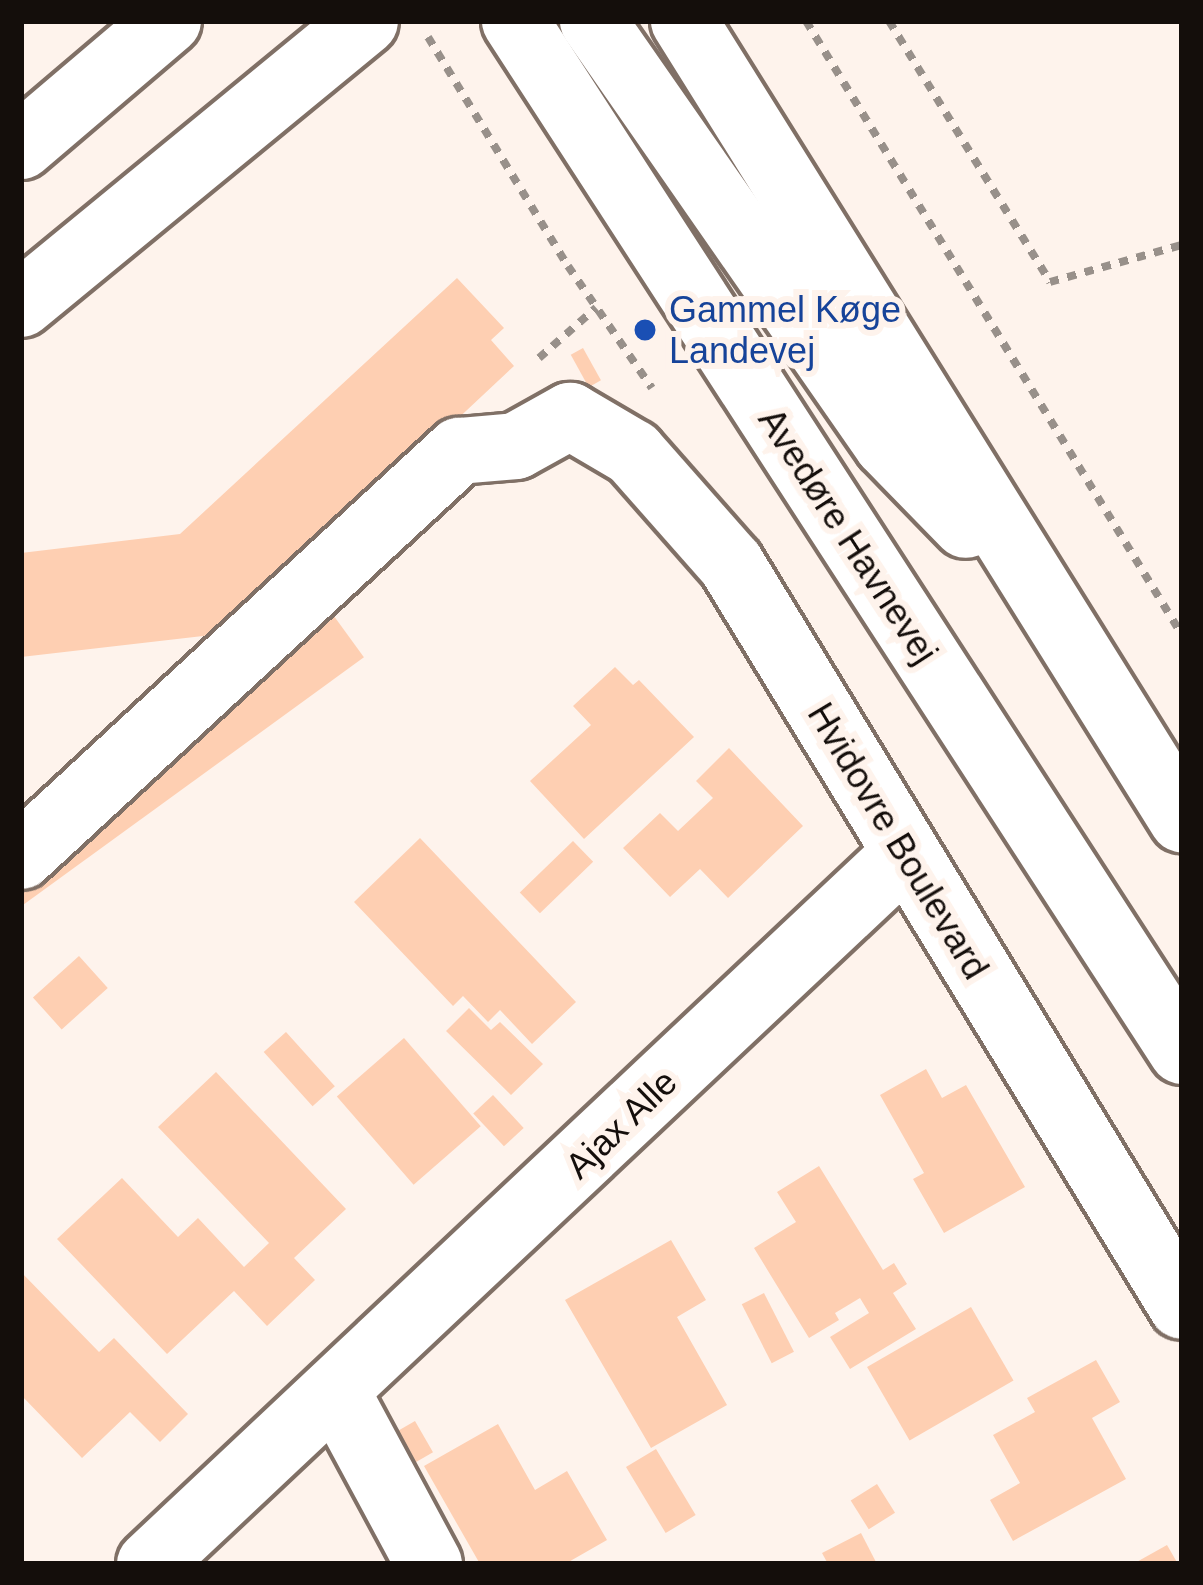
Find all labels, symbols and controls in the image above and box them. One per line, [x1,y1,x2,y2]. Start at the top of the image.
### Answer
place label: Gammel Køge Landevej [669,287,901,372]
marker: Gammel Køge Landevej [632,317,658,343]
street label: Avedøre Havnevej [749,400,947,672]
street label: Hvidovre Boulevard [799,695,997,987]
street label: Ajax Alle [556,1060,686,1188]

